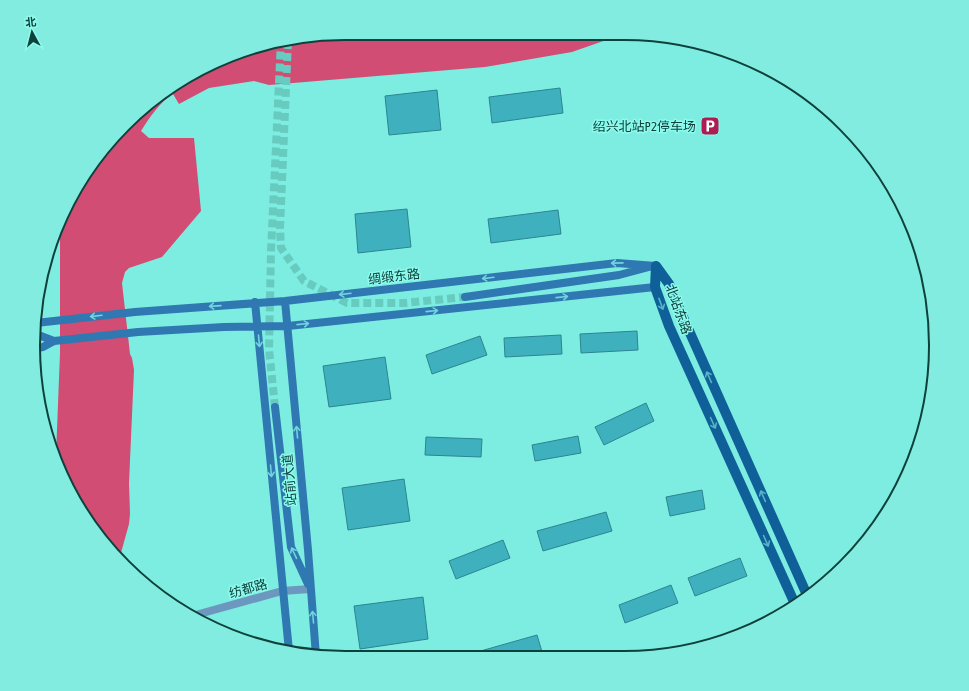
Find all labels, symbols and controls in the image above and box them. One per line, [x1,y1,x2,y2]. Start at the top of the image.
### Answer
north arrow [12,12,52,52]
text: 北 [25,15,37,29]
parking icon: 绍兴北站P2停车场 [699,115,721,137]
place label: 绍兴北站P2停车场 [593,119,696,134]
one-way arrow [611,259,624,267]
street label: 绸缎东路 [367,266,421,287]
one-way arrow [482,274,495,281]
street label: 北站东路 [663,282,694,336]
one-way arrow [339,291,352,298]
one-way arrow [555,293,568,301]
one-way arrow [658,297,665,310]
one-way arrow [209,302,222,309]
one-way arrow [425,307,438,314]
one-way arrow [90,312,103,320]
one-way arrow [296,321,309,328]
one-way arrow [255,334,262,347]
one-way arrow [705,372,713,384]
one-way arrow [710,417,717,429]
one-way arrow [294,426,301,439]
street label: 站前大道 [280,453,299,507]
one-way arrow [267,464,275,477]
one-way arrow [758,490,766,502]
one-way arrow [763,535,770,547]
one-way arrow [290,548,297,560]
street label: 纺都路 [227,576,269,601]
one-way arrow [309,611,316,624]

